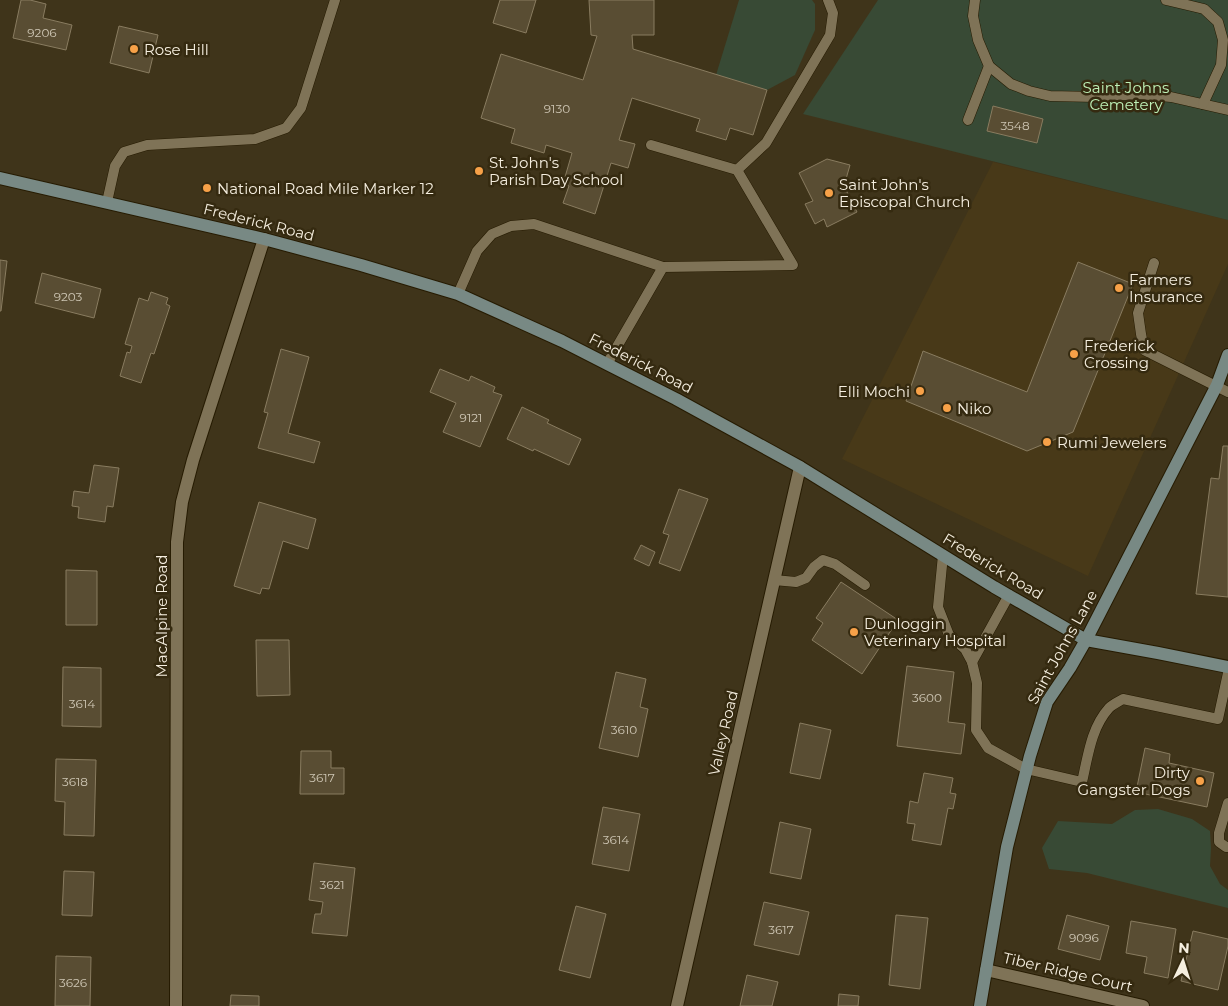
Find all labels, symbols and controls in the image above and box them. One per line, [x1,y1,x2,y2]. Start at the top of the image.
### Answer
house number: 9206 [27,25,57,40]
place label: Rose Hill [144,40,209,59]
marker: Rose Hill [128,43,140,55]
park label: Saint Johns Cemetery [1083,78,1169,114]
house number: 9130 [544,101,570,116]
house number: 3548 [1000,118,1030,133]
place label: St. John's Parish Day School [489,153,623,189]
marker: St. John's Parish Day School [473,165,485,177]
place label: Saint John's Episcopal Church [839,175,970,211]
place label: National Road Mile Marker 12 [217,179,434,198]
marker: National Road Mile Marker 12 [201,182,213,194]
marker: Saint John's Episcopal Church [823,187,835,199]
street label: Frederick Road [201,199,317,245]
place label: Farmers Insurance [1129,270,1203,306]
marker: Farmers Insurance [1113,282,1125,294]
house number: 9203 [54,289,83,304]
street label: Frederick Road [586,329,696,397]
place label: Frederick Crossing [1084,336,1155,372]
marker: Frederick Crossing [1068,348,1080,360]
place label: Elli Mochi [838,382,910,401]
marker: Elli Mochi [914,385,926,397]
place label: Niko [957,399,991,418]
marker: Niko [941,402,953,414]
house number: 9121 [460,410,482,425]
place label: Rumi Jewelers [1057,433,1167,452]
marker: Rumi Jewelers [1041,436,1053,448]
street label: Frederick Road [939,529,1047,603]
street label: MacAlpine Road [152,555,171,677]
street label: Saint Johns Lane [1023,587,1101,707]
place label: Dunloggin Veterinary Hospital [864,614,1006,650]
marker: Dunloggin Veterinary Hospital [848,626,860,638]
street label: Valley Road [704,689,742,777]
house number: 3600 [912,690,942,705]
house number: 3614 [69,696,95,711]
house number: 3610 [611,722,637,737]
place label: Dirty Gangster Dogs [1078,763,1191,799]
house number: 3617 [309,770,335,785]
house number: 3618 [62,774,88,789]
marker: Dirty Gangster Dogs [1194,775,1206,787]
house number: 3614 [603,832,629,847]
house number: 3621 [319,877,345,892]
house number: 3617 [768,922,794,937]
house number: 9096 [1069,930,1099,945]
north arrow [1158,936,1208,986]
text: N [1178,939,1190,957]
street label: Tiber Ridge Court [1001,948,1135,996]
house number: 3626 [59,975,87,990]

